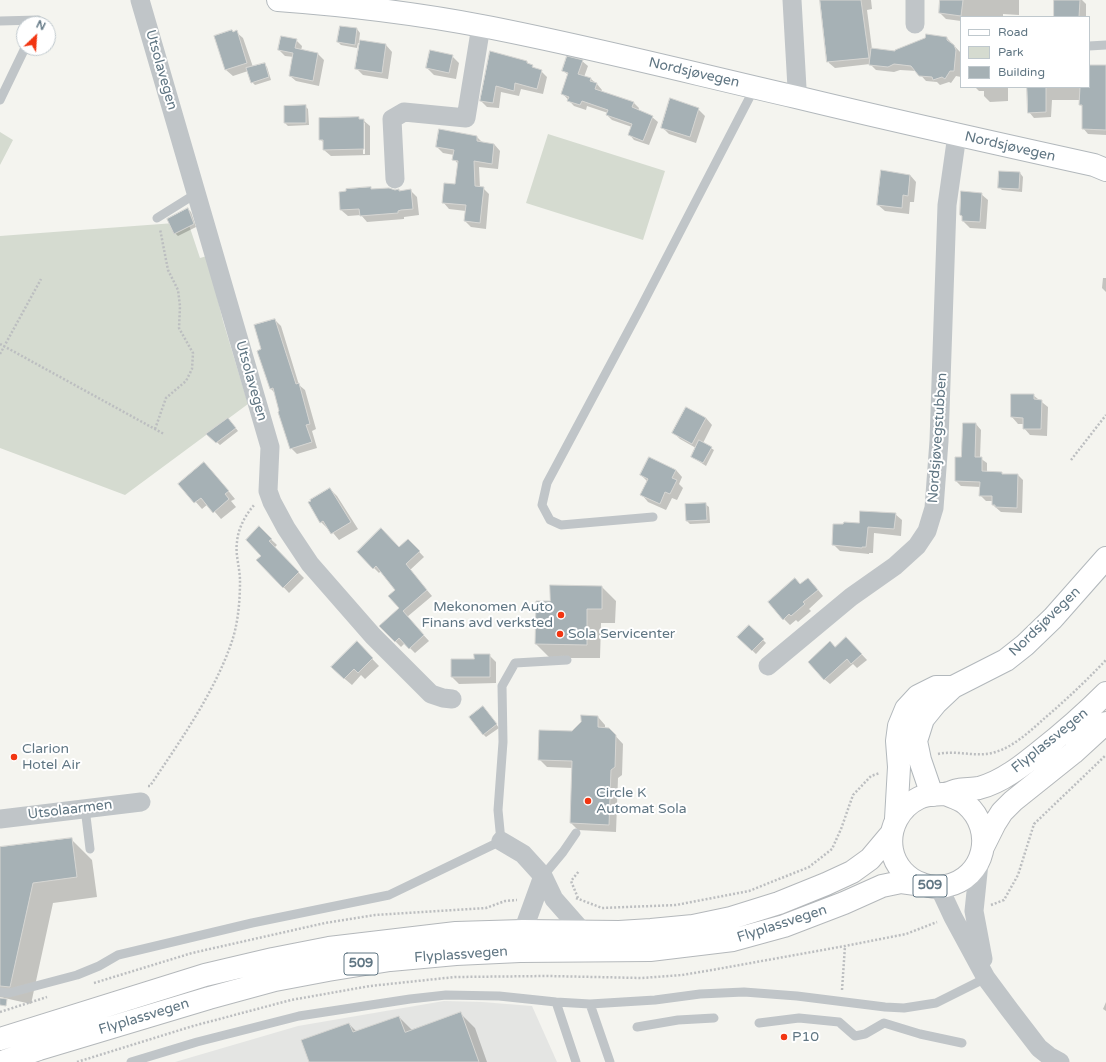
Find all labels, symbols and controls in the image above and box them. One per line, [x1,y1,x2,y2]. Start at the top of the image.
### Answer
north arrow [16,16,56,56]
legend [960,16,1090,88]
text: N [34,18,48,33]
text: Road [998,25,1028,39]
street label: Utsolavegen [142,28,180,112]
text: Park [998,45,1024,59]
street label: Nordsjøvegen [647,54,741,92]
text: Building [998,65,1045,79]
street label: Nordsjøvegen [963,128,1057,166]
street label: Utsolavegen [232,339,270,423]
street label: Nordsjøvegstubben [925,372,951,504]
street label: Nordsjøvegen [1006,584,1084,660]
place label: Mekonomen Auto Finans avd verksted [421,599,553,632]
marker: Mekonomen Auto Finans avd verksted [556,610,566,620]
place label: Sola Servicenter [568,626,675,642]
marker: Sola Servicenter [555,629,565,639]
street label: Flyplassvegen [1008,705,1092,777]
place label: Clarion Hotel Air [22,741,80,774]
marker: Clarion Hotel Air [9,752,19,762]
place label: Circle K Automat Sola [596,785,687,818]
street label: Utsolaarmen [27,796,113,824]
marker: Circle K Automat Sola [583,796,593,806]
road number: 509 [913,875,947,897]
street label: Flyplassvegen [735,902,829,946]
street label: Flyplassvegen [414,943,508,967]
road number: 509 [344,953,378,975]
street label: Flyplassvegen [97,995,191,1039]
place label: P10 [792,1029,819,1045]
marker: P10 [779,1032,789,1042]

